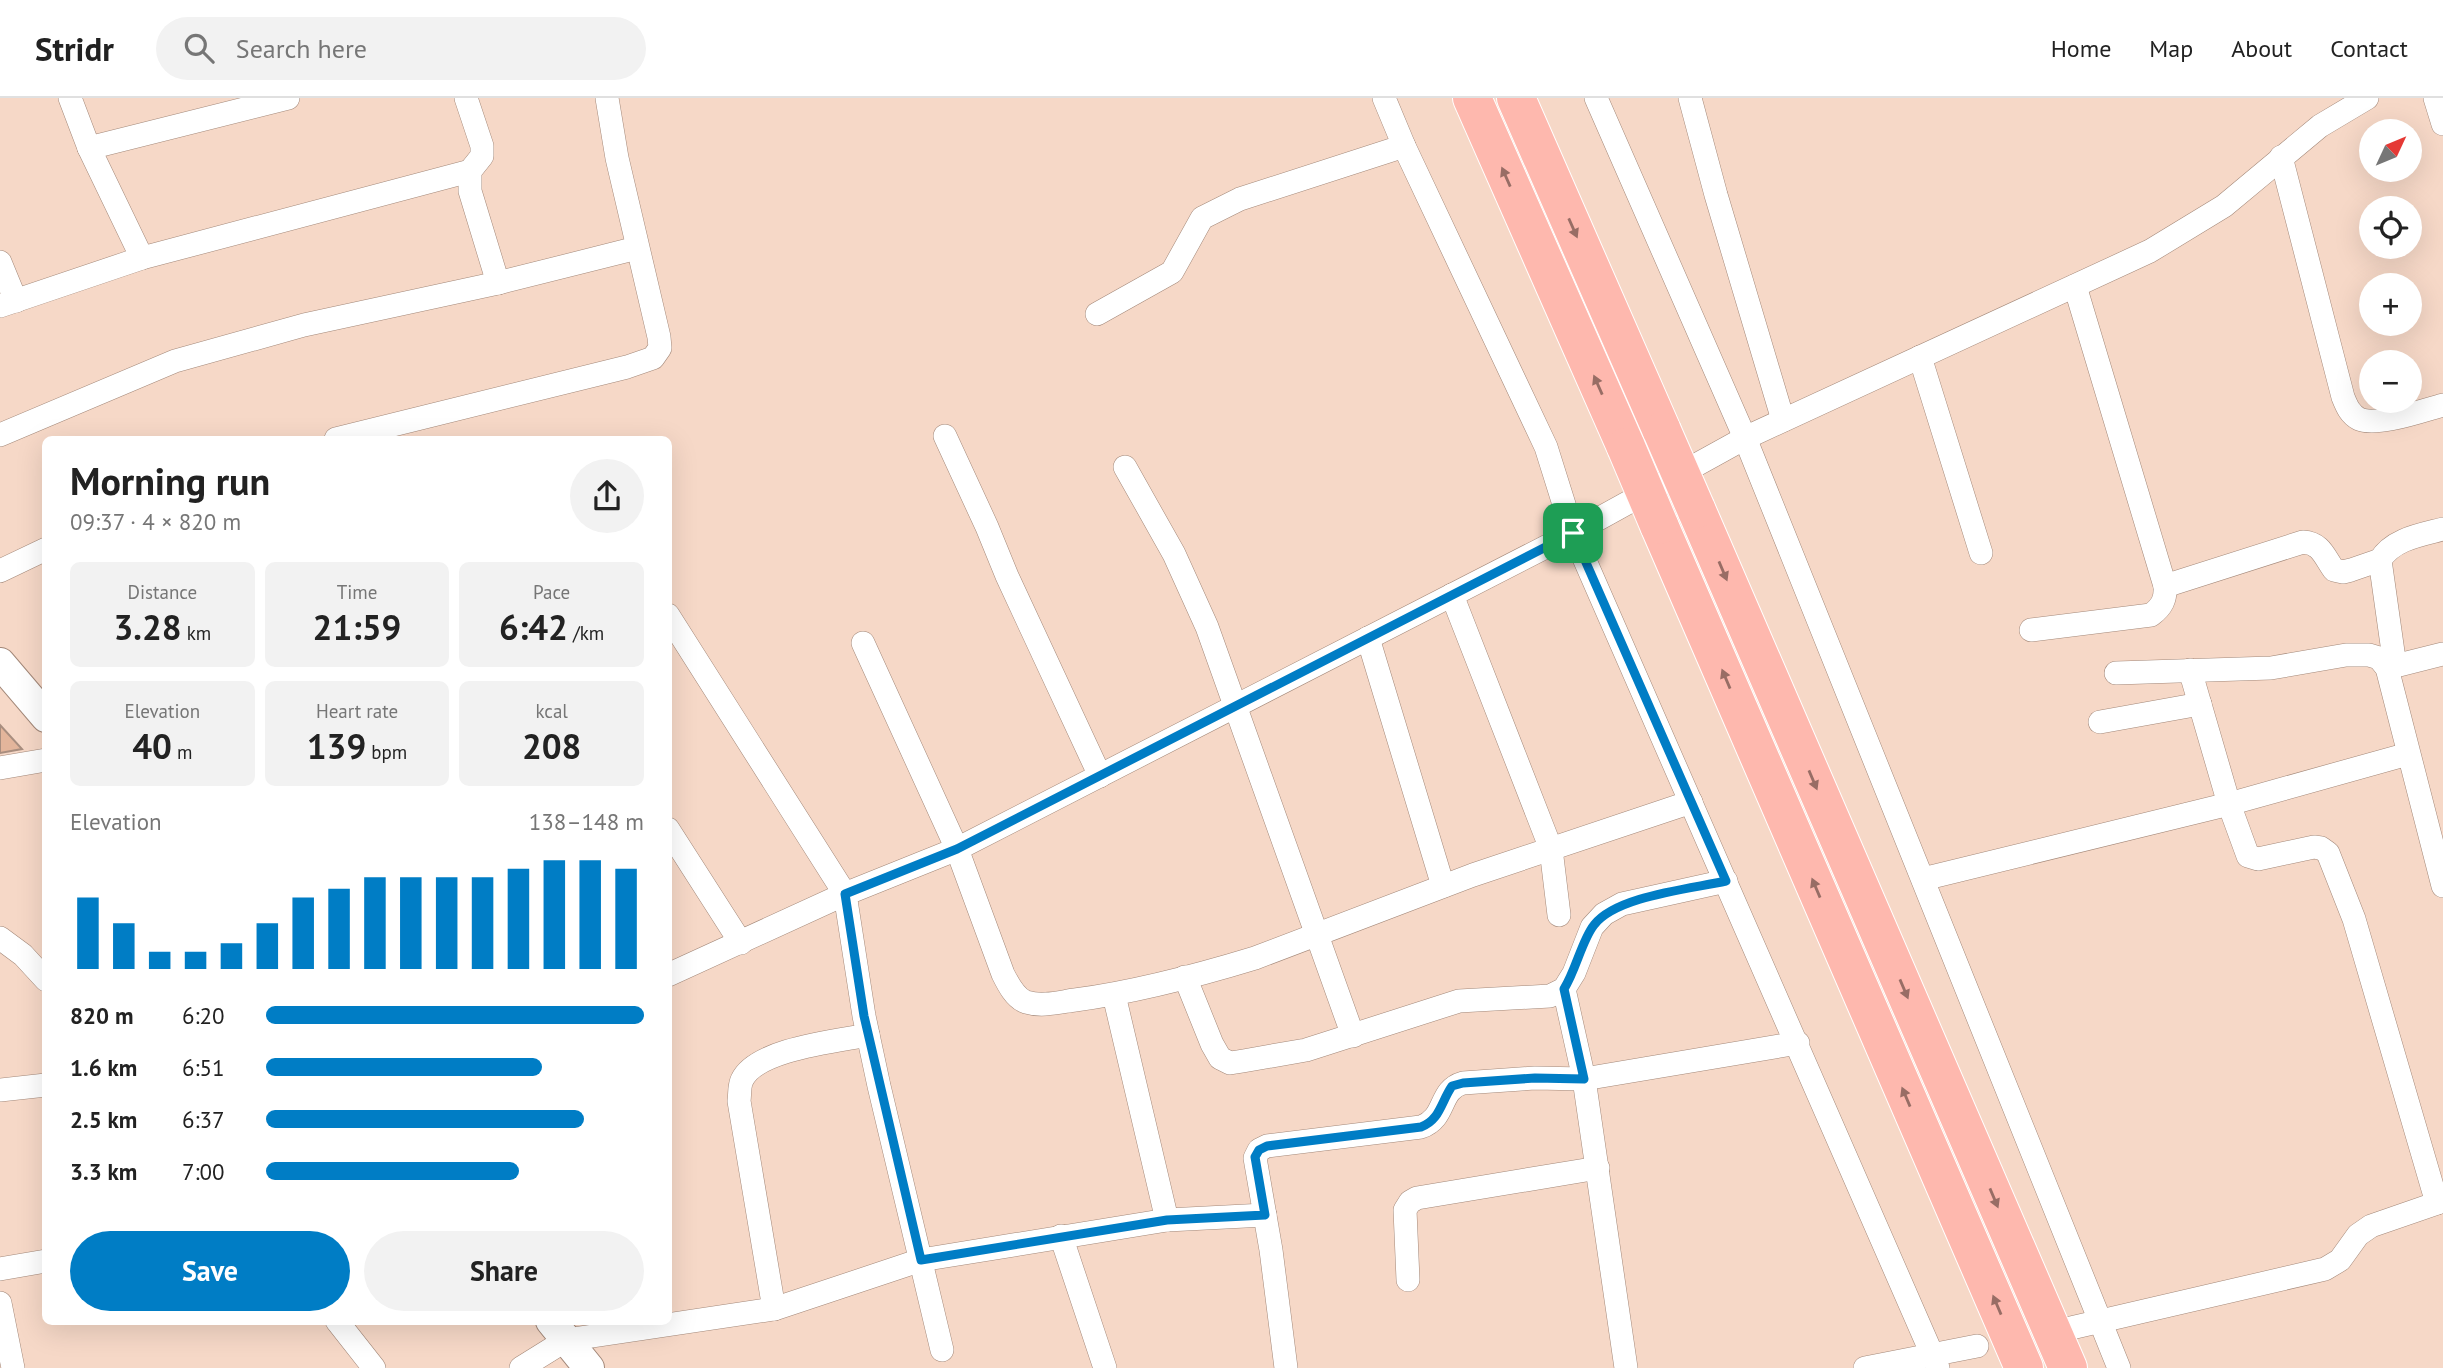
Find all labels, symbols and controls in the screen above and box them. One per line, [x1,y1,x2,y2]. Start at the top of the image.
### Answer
search box [156,17,646,80]
text: Stridr [35,27,114,70]
icon: search [180,29,218,67]
text: Search here [236,32,367,65]
text: Home [2051,33,2111,64]
text: Map [2149,33,2193,64]
text: About [2231,33,2292,64]
text: Contact [2330,33,2408,64]
north arrow [2359,119,2422,182]
map controls [2359,119,2422,413]
one-way arrow [1500,166,1511,187]
button: locate [2359,196,2422,259]
one-way arrow [1567,218,1579,238]
button: + [2359,273,2422,336]
button: − [2359,350,2422,413]
one-way arrow [1592,375,1604,395]
text: Morning run [70,456,270,505]
button: share [570,459,644,533]
pin [1543,503,1603,563]
text: 09:37 · 4 × 820 m [70,507,241,536]
icon: arrive [1554,514,1592,552]
one-way arrow [1718,561,1729,582]
text: Distance [128,580,197,604]
text: Time [337,580,377,604]
text: Pace [533,580,570,604]
text: 3.28 [113,604,182,650]
text: 21:59 [313,604,401,650]
text: 6:42 [499,604,568,650]
text: km [182,621,211,645]
text: /km [568,621,604,645]
one-way arrow [1720,669,1732,689]
text: Elevation [124,699,200,723]
text: Heart rate [316,699,398,723]
text: kcal [535,699,568,723]
text: 40 [132,723,172,769]
text: 139 [307,723,366,769]
text: 208 [522,723,581,769]
text: m [172,740,192,764]
text: bpm [366,740,407,764]
one-way arrow [1807,770,1819,790]
text: Elevation [70,807,162,836]
text: 138–148 m [529,807,644,836]
one-way arrow [1810,878,1822,898]
one-way arrow [1898,979,1910,999]
text: 820 m [70,1001,133,1030]
text: 6:20 [182,1001,225,1030]
text: 1.6 km [70,1053,137,1082]
text: 6:51 [182,1053,225,1082]
one-way arrow [1901,1086,1912,1107]
text: 2.5 km [70,1105,137,1134]
text: 6:37 [182,1105,225,1134]
text: 3.3 km [70,1157,137,1186]
text: 7:00 [182,1157,225,1186]
one-way arrow [1989,1187,2000,1208]
button: Save [70,1231,350,1311]
button: Share [364,1231,644,1311]
one-way arrow [1991,1295,2002,1316]

